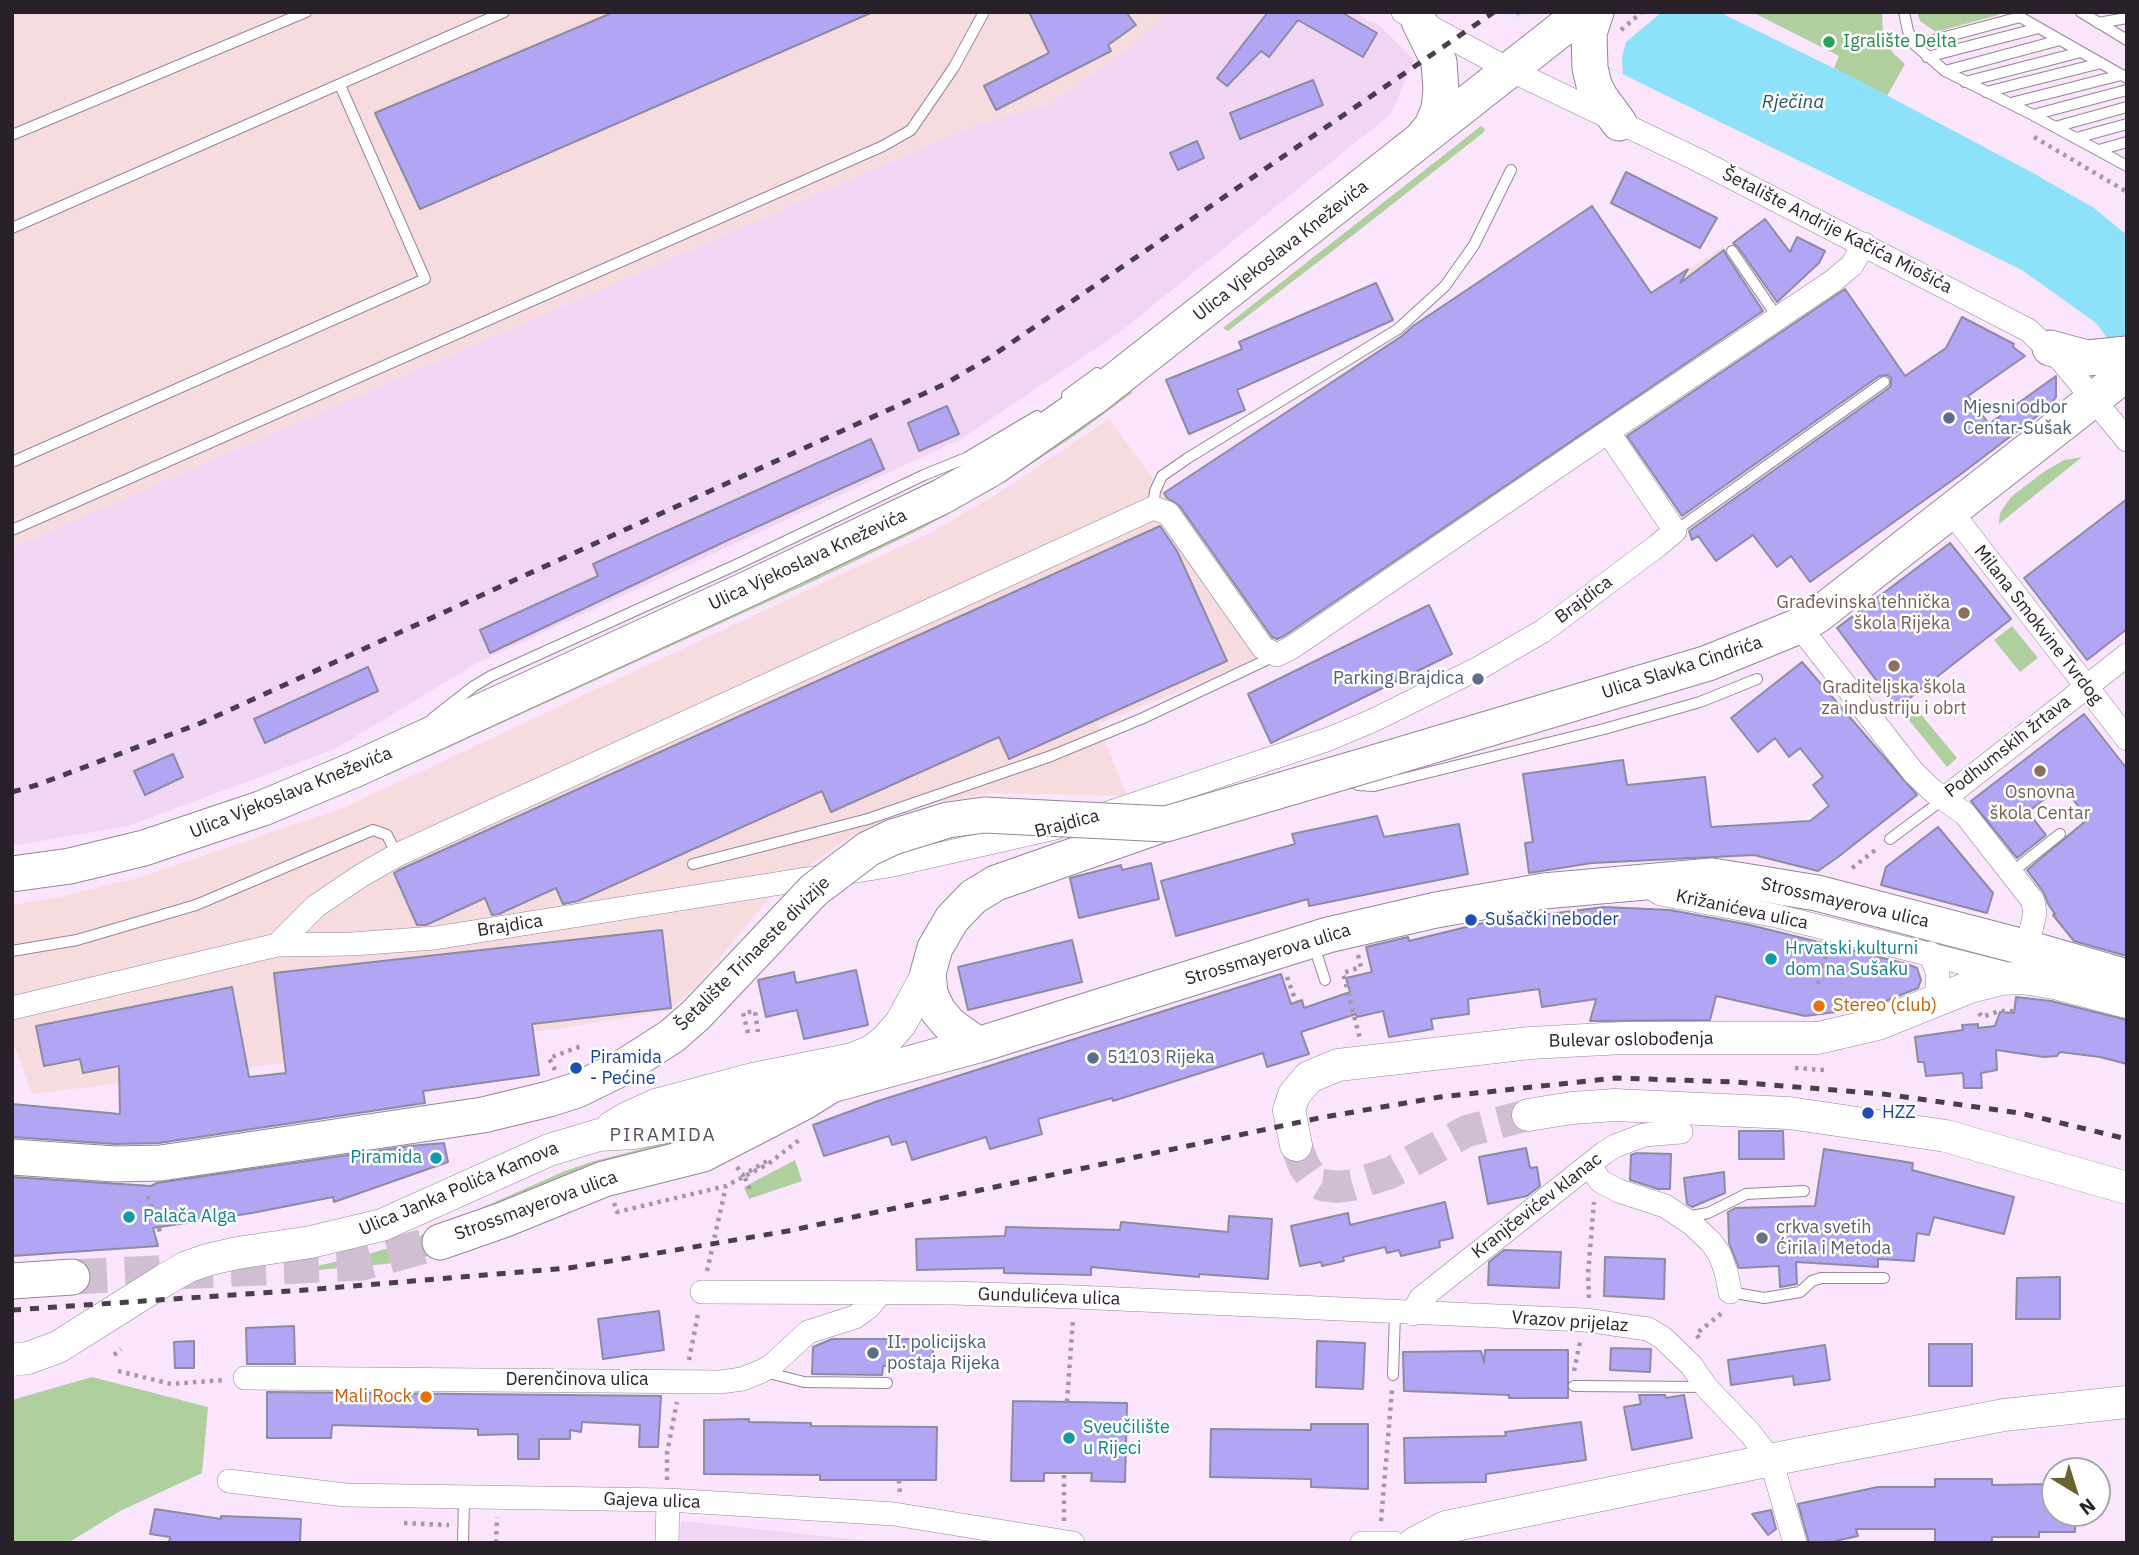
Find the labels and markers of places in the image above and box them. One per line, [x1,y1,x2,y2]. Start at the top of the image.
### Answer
place label: Igralište Delta [1843,31,1957,53]
marker: Igralište Delta [1821,34,1837,50]
place label: Mjesni odbor Centar-Sušak [1963,397,2072,440]
marker: Mjesni odbor Centar-Sušak [1941,410,1957,426]
place label: Građevinska tehnička škola Rijeka [1776,592,1950,634]
marker: Građevinska tehnička škola Rijeka [1956,605,1972,621]
marker: Graditeljska škola za industriju i obrt [1886,658,1902,674]
place label: Parking Brajdica [1333,668,1464,690]
marker: Parking Brajdica [1470,671,1486,687]
place label: Graditeljska škola za industriju i obrt [1822,677,1966,720]
marker: Osnovna škola Centar [2032,763,2048,779]
place label: Osnovna škola Centar [1990,782,2090,824]
place label: Sušački neboder [1485,909,1619,931]
marker: Sušački neboder [1463,912,1479,928]
place label: Hrvatski kulturni dom na Sušaku [1785,938,1918,981]
marker: Hrvatski kulturni dom na Sušaku [1763,951,1779,967]
place label: Stereo (club) [1833,995,1937,1017]
marker: Stereo (club) [1811,998,1827,1014]
place label: Piramida - Pećine [590,1047,662,1090]
place label: 51103 Rijeka [1107,1047,1215,1069]
marker: 51103 Rijeka [1085,1050,1101,1066]
marker: Piramida - Pećine [568,1060,584,1076]
place label: HZZ [1882,1102,1916,1124]
marker: HZZ [1860,1105,1876,1121]
place label: Piramida [350,1147,422,1169]
marker: Piramida [428,1150,444,1166]
place label: Palača Alga [143,1206,236,1228]
marker: Palača Alga [121,1209,137,1225]
place label: crkva svetih Ćirila i Metoda [1776,1217,1891,1260]
marker: crkva svetih Ćirila i Metoda [1754,1230,1770,1246]
place label: II. policijska postaja Rijeka [887,1332,1000,1374]
marker: II. policijska postaja Rijeka [865,1345,881,1361]
place label: Mali Rock [334,1386,412,1408]
marker: Mali Rock [418,1389,434,1405]
place label: Sveučilište u Rijeci [1083,1417,1170,1460]
marker: Sveučilište u Rijeci [1061,1430,1077,1446]

